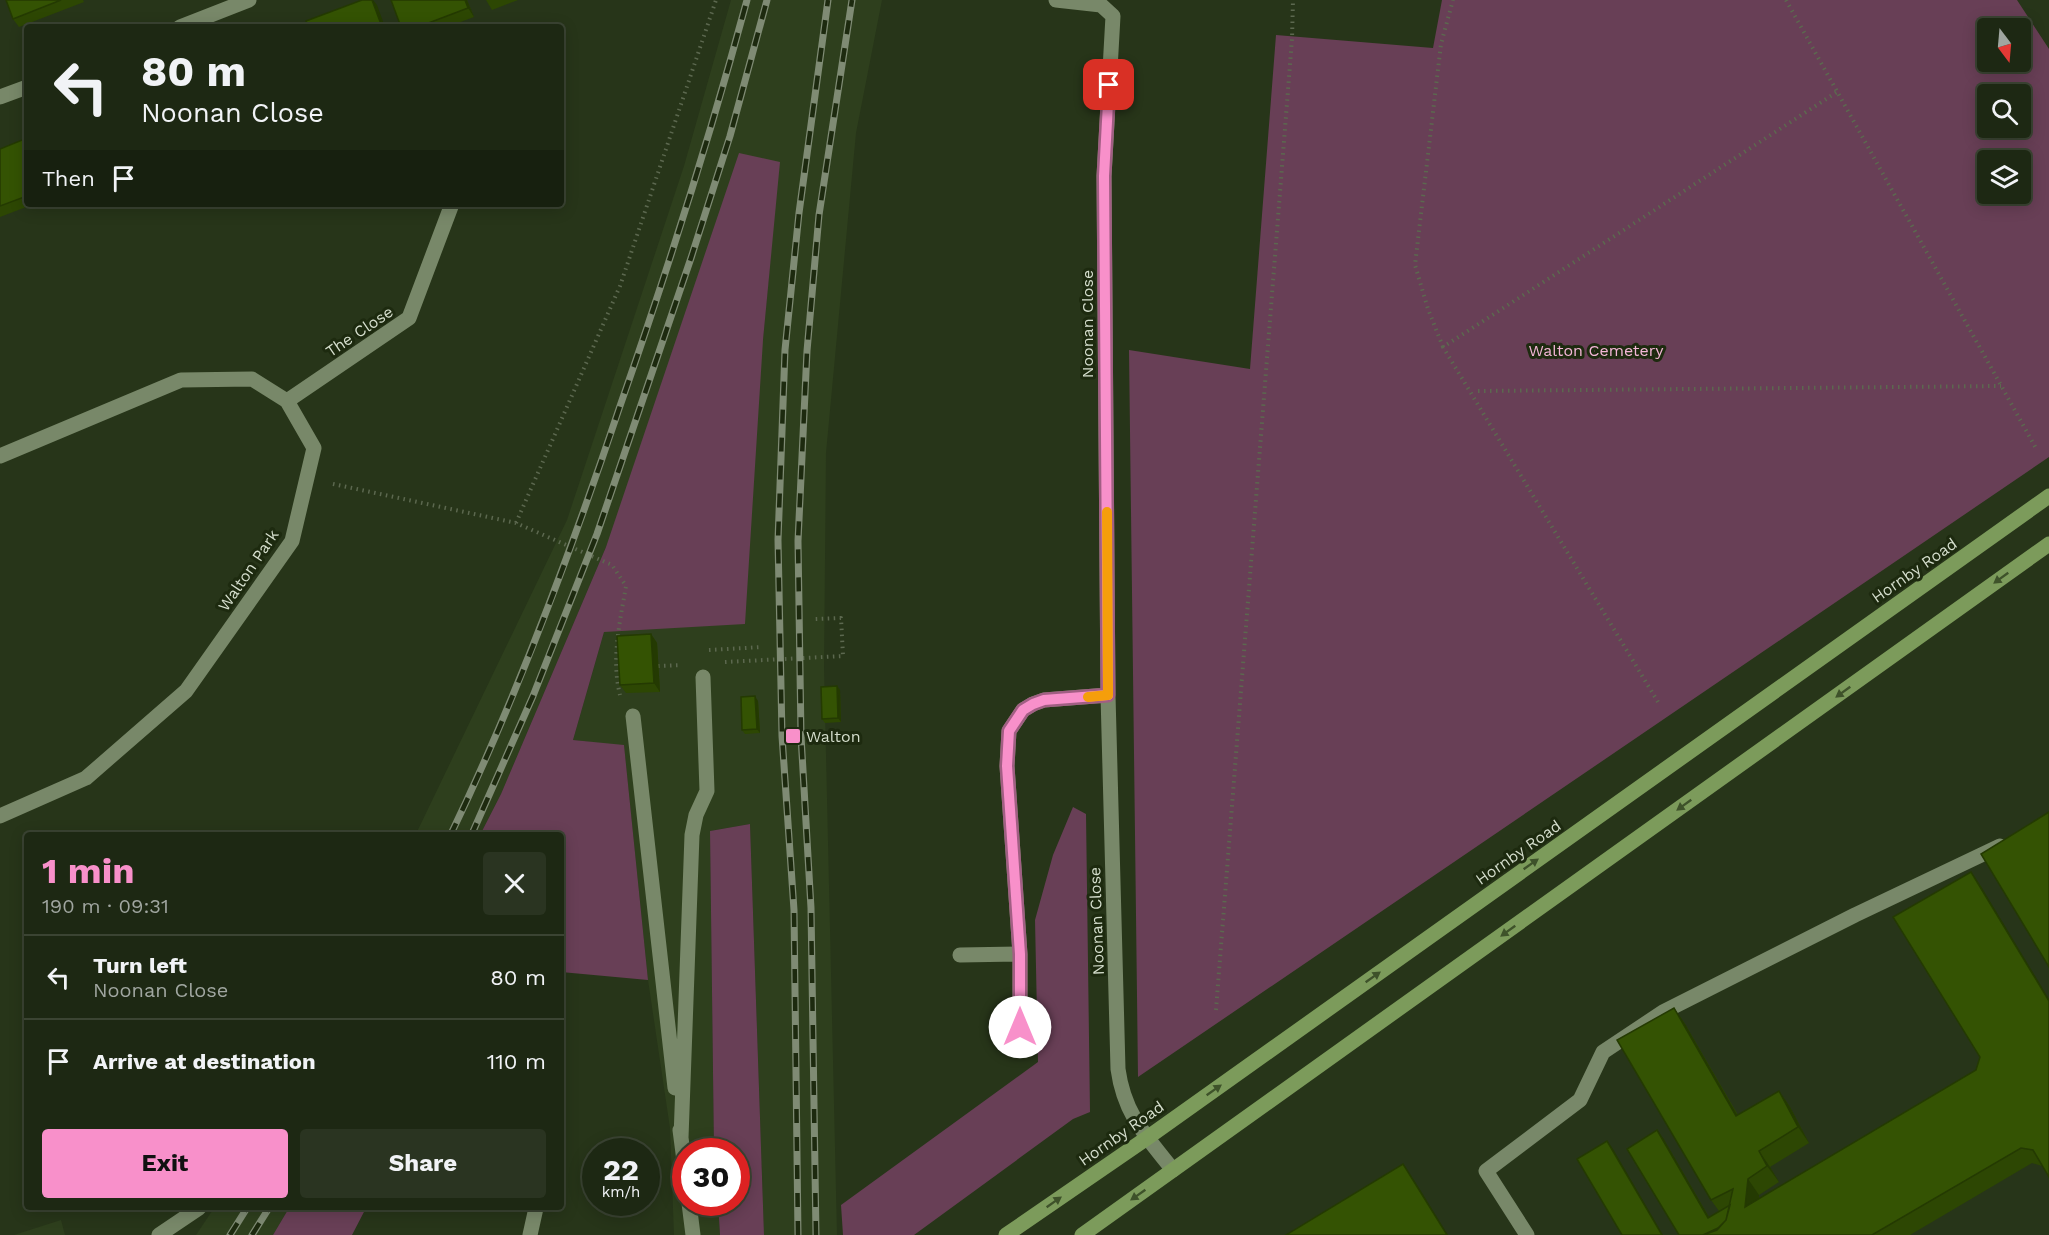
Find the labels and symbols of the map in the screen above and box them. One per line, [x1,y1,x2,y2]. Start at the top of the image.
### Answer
north arrow [1977,18,2031,72]
pin [1083,59,1134,110]
street label: Noonan Close [1078,270,1097,378]
street label: The Close [322,302,397,361]
park label: Walton Cemetery [1528,341,1664,360]
street label: Walton Park [214,526,283,615]
street label: Hornby Road [1868,534,1961,607]
one-way arrow [1994,572,2010,584]
one-way arrow [1835,685,1850,697]
marker: Walton [784,727,802,745]
place label: Walton [806,727,861,746]
one-way arrow [1677,799,1693,811]
street label: Hornby Road [1472,816,1565,889]
one-way arrow [1523,858,1539,870]
street label: Noonan Close [1085,867,1108,975]
one-way arrow [1501,924,1516,936]
one-way arrow [1364,971,1380,983]
position arrow [988,995,1052,1059]
one-way arrow [1205,1084,1221,1096]
street label: Hornby Road [1075,1097,1168,1170]
speed limit sign: 30 [672,1138,750,1216]
one-way arrow [1131,1189,1147,1201]
one-way arrow [1045,1196,1061,1208]

